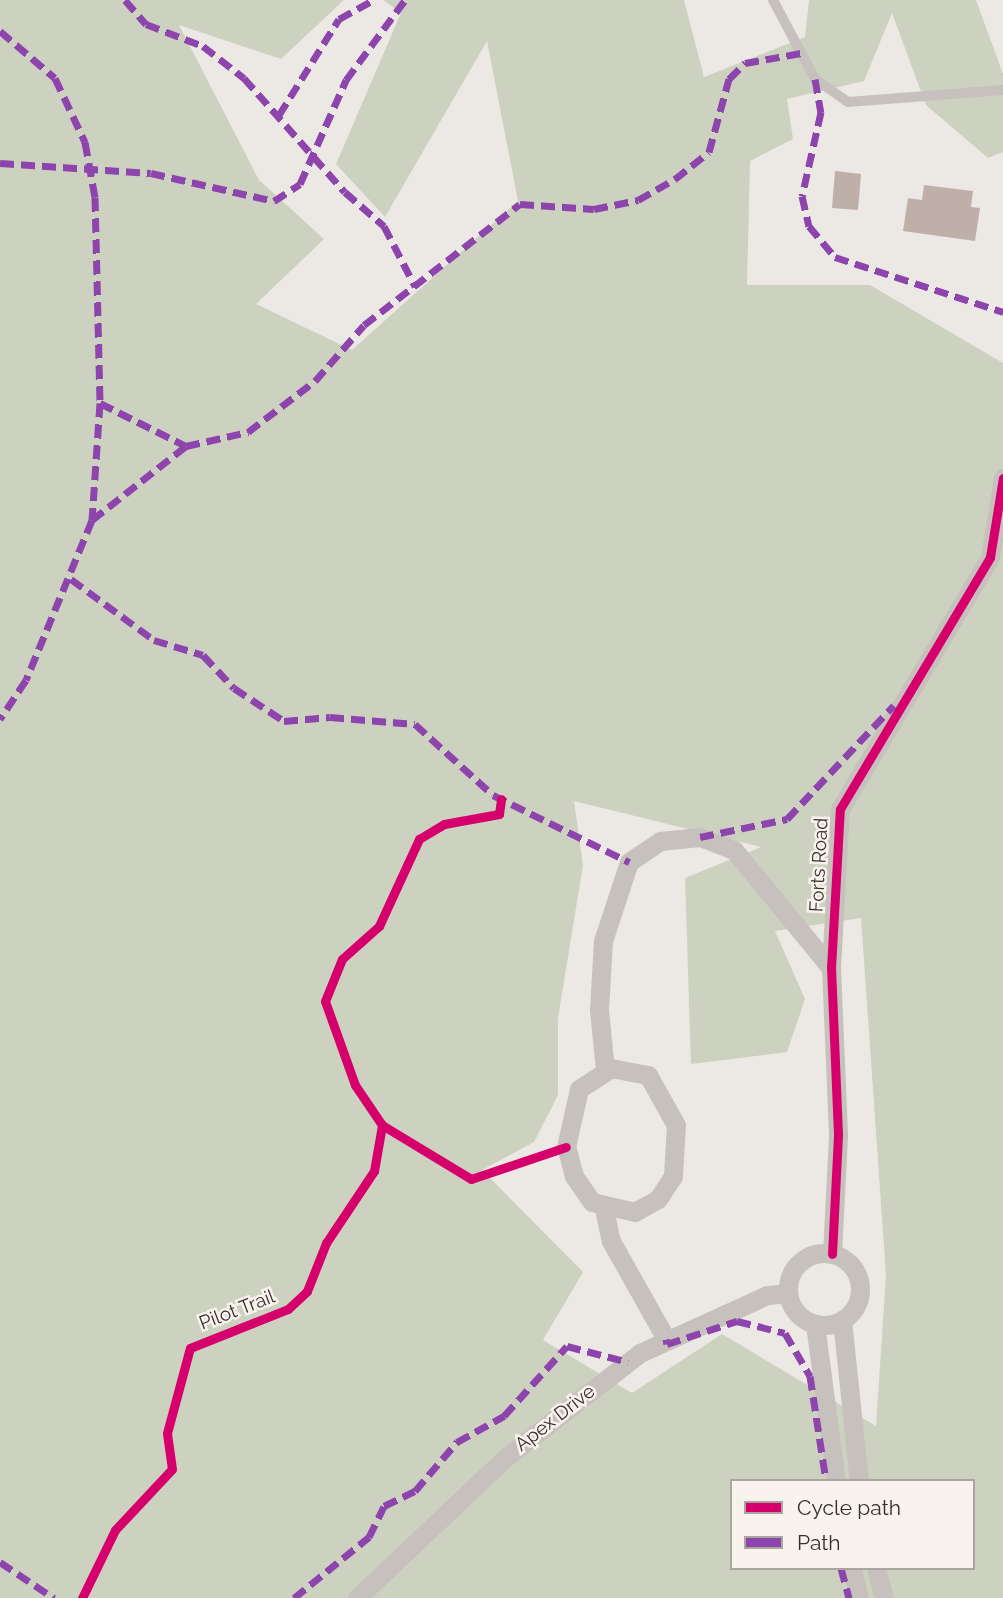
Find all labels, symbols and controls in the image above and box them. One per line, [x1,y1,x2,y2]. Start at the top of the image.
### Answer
street label: Forts Road [805,817,833,913]
street label: Pilot Trail [196,1285,278,1335]
street label: Apex Drive [511,1380,599,1456]
legend [730,1479,975,1570]
text: Cycle path [797,1495,901,1520]
text: Path [797,1530,841,1555]

